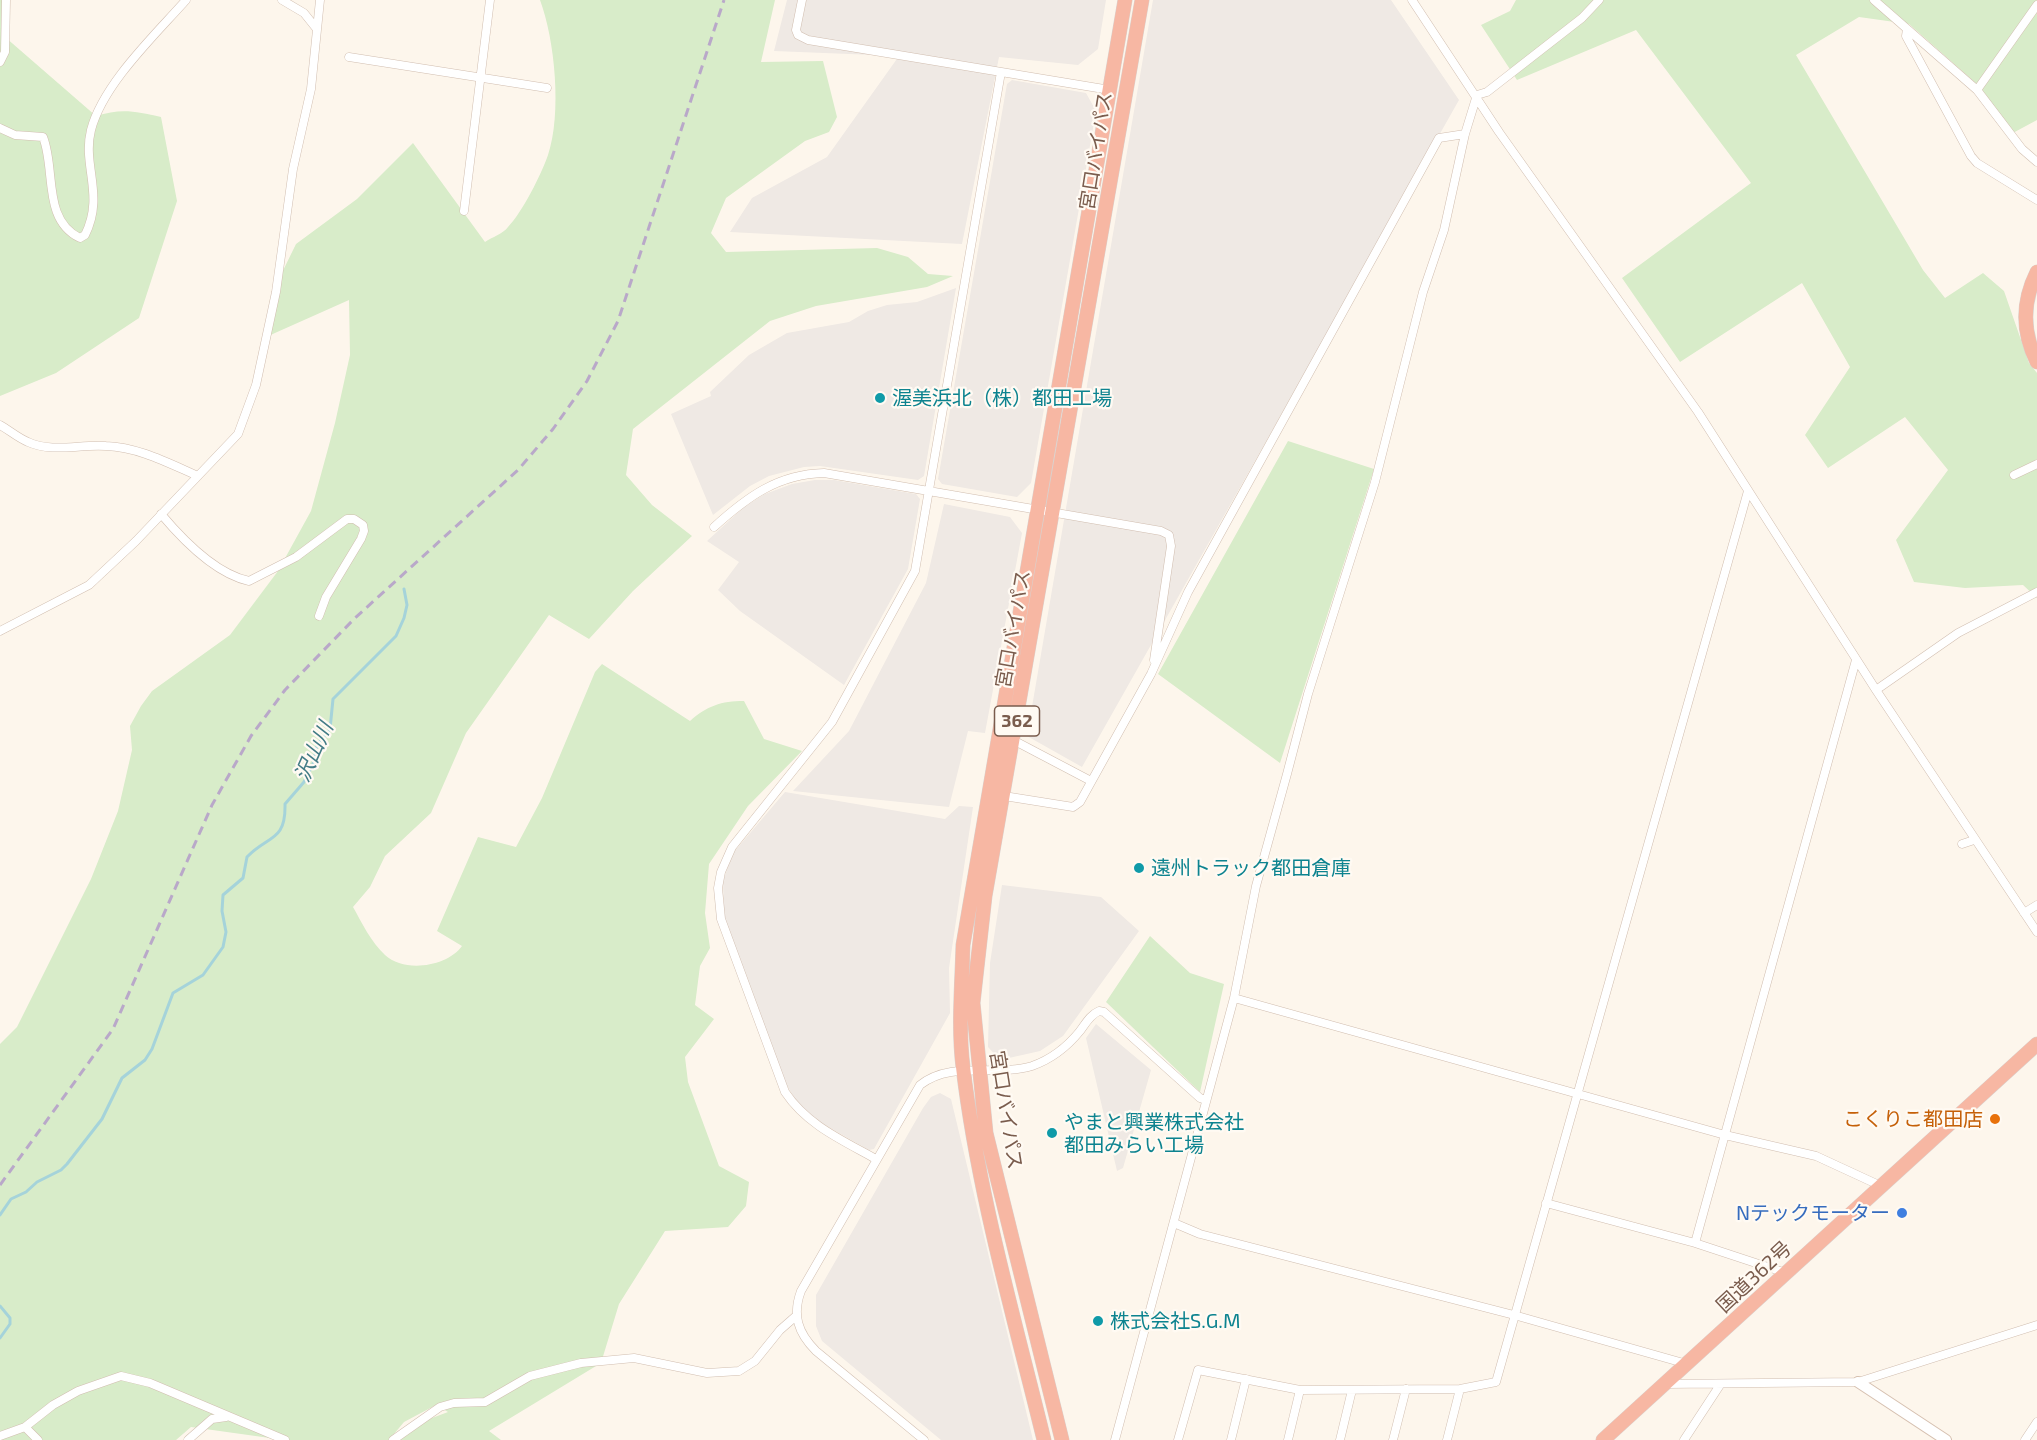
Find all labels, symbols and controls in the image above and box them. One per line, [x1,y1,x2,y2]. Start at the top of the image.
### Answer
street label: 宮口バイパス [1075,90,1117,212]
place label: 渥美浜北（株）都田工場 [892,386,1112,410]
marker: 渥美浜北（株）都田工場 [873,391,887,405]
street label: 宮口バイパス [991,568,1035,690]
road number: 362 [994,706,1040,736]
water label: 沢山川 [290,718,338,786]
place label: 遠州トラック都田倉庫 [1151,856,1351,880]
marker: 遠州トラック都田倉庫 [1132,861,1146,875]
street label: 宮口バイパス [985,1049,1027,1171]
place label: こくりこ都田店 [1843,1107,1983,1131]
place label: やまと興業株式会社 都田みらい工場 [1064,1110,1244,1157]
marker: こくりこ都田店 [1988,1112,2002,1126]
marker: やまと興業株式会社 都田みらい工場 [1045,1126,1059,1140]
place label: Nテックモーター [1736,1201,1890,1225]
marker: Nテックモーター [1895,1206,1909,1220]
street label: 国道362号 [1712,1236,1796,1318]
place label: 株式会社S.G.M [1110,1309,1240,1333]
marker: 株式会社S.G.M [1091,1314,1105,1328]

